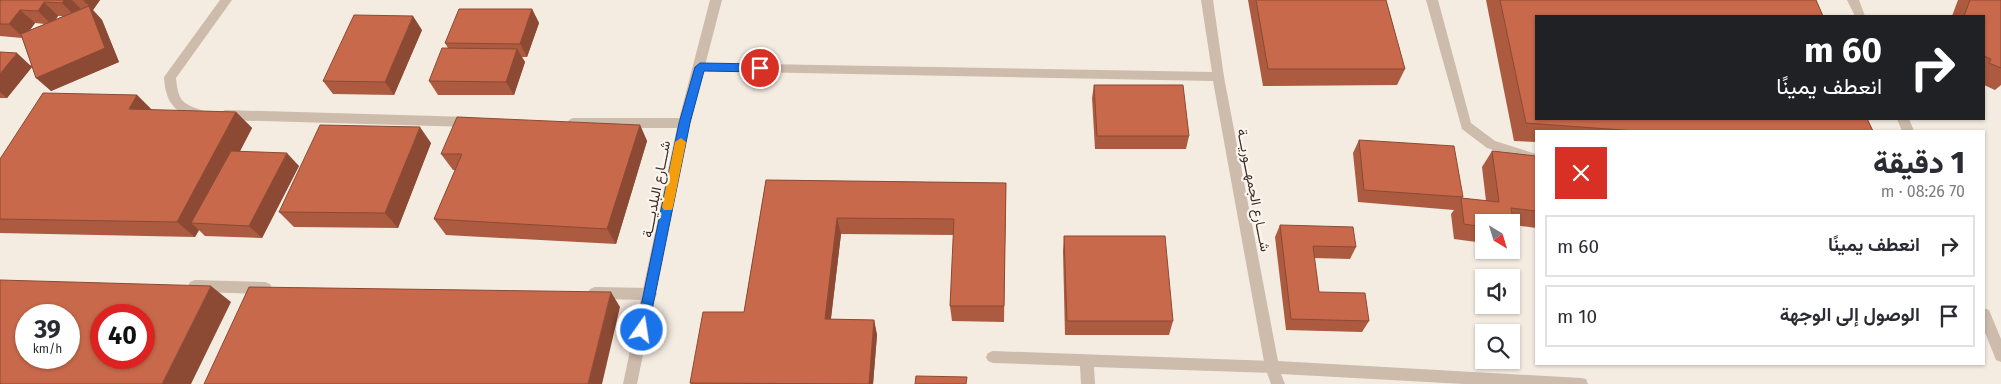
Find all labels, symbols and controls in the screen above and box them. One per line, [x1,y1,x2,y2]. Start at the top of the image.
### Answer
text: 60 m [1804,29,1882,71]
icon: right [1900,35,1965,100]
pin [739,47,781,89]
icon: arrive [746,54,774,82]
text: انعطف يمينًا [1776,73,1882,100]
street label: شــــارع الجمهـــوريـــة [1231,127,1274,253]
street label: شــــارع البلديــــة [639,139,676,239]
text: 1 دقيقة [1873,145,1965,181]
button: close [1555,147,1607,199]
text: 70 m · 08:26 [1881,182,1965,201]
north arrow [1475,214,1520,259]
map controls [1475,214,1520,369]
icon: right [1935,232,1963,260]
text: انعطف يمينًا [1828,233,1920,256]
text: 60 m [1557,235,1599,258]
button: sound [1475,269,1520,314]
icon: arrive [1935,302,1963,330]
position arrow [615,303,667,355]
text: الوصول إلى الوجهة [1780,303,1920,326]
speed limit sign: 40 [90,304,155,369]
text: 10 m [1557,305,1597,328]
text: 39 [34,315,61,345]
button: search [1475,324,1520,369]
text: km/h [33,342,62,356]

